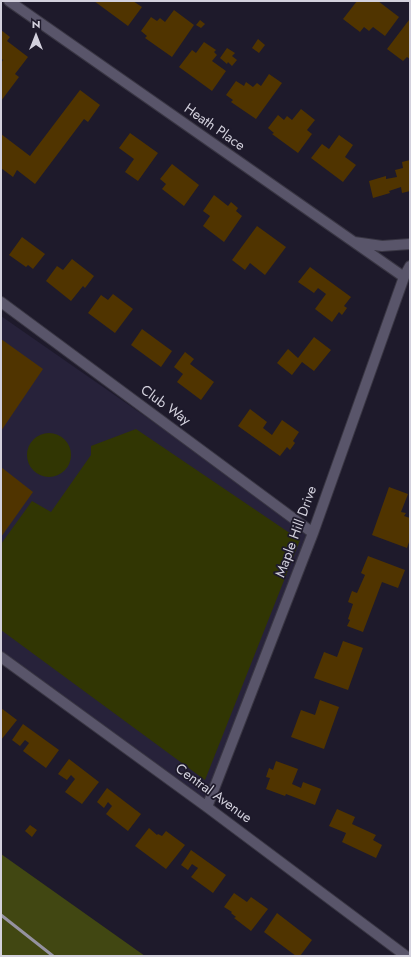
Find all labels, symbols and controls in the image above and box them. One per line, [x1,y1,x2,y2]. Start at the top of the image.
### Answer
north arrow [16,16,56,56]
text: N [32,16,40,32]
street label: Heath Place [180,101,248,155]
street label: Club Way [137,382,193,430]
street label: Maple Hill Drive [273,484,321,580]
street label: Central Avenue [172,761,254,827]

